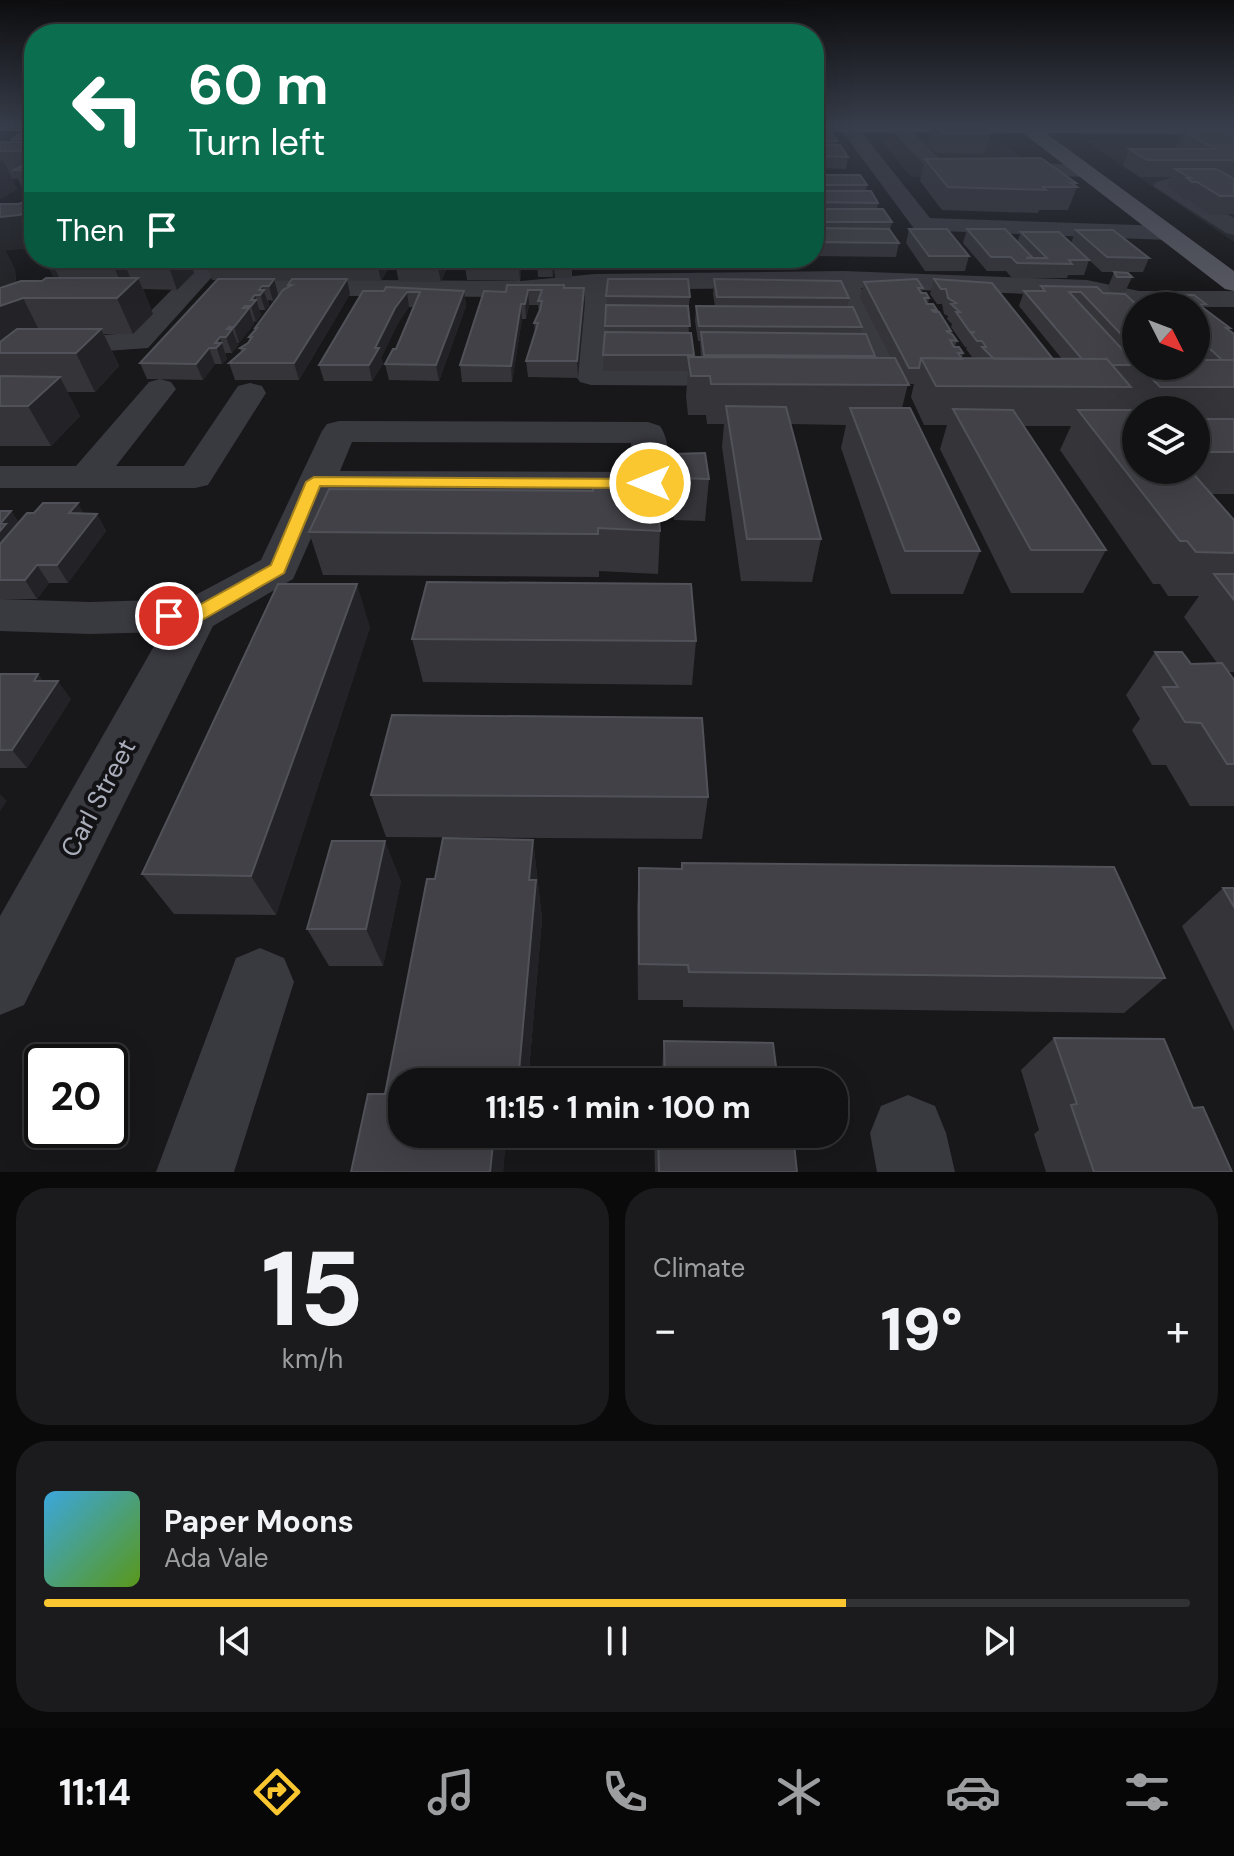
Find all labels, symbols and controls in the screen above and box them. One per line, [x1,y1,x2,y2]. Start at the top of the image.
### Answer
text: 60 m [188,48,329,121]
icon: left [56,56,160,160]
text: Turn left [188,119,325,166]
icon: arrive [140,208,184,252]
text: Then [56,211,124,250]
north arrow [1122,292,1210,380]
map controls [1122,292,1210,484]
button: layers [1122,396,1210,484]
position arrow [608,441,692,525]
pin [135,582,203,650]
icon: arrive [147,594,191,638]
street label: Carl Street [53,733,143,863]
speed limit sign: 20 [24,1044,128,1148]
text: 11:15 · 1 min · 100 m [485,1088,751,1127]
text: 15 [261,1222,364,1357]
text: Climate [653,1251,745,1285]
text: 19° [880,1290,963,1369]
text: − [653,1301,677,1359]
text: + [1166,1301,1190,1359]
text: km/h [282,1342,343,1376]
text: Paper Moons [164,1502,354,1541]
text: Ada Vale [164,1541,269,1575]
icon: previous [213,1619,257,1663]
icon: pause [595,1619,639,1663]
icon: next [977,1619,1021,1663]
icon: directions [249,1764,305,1820]
icon: music [423,1764,479,1820]
icon: phone [597,1764,653,1820]
icon: climate [771,1764,827,1820]
icon: car [945,1764,1001,1820]
icon: filters [1119,1764,1175,1820]
text: 11:14 [59,1769,131,1816]

